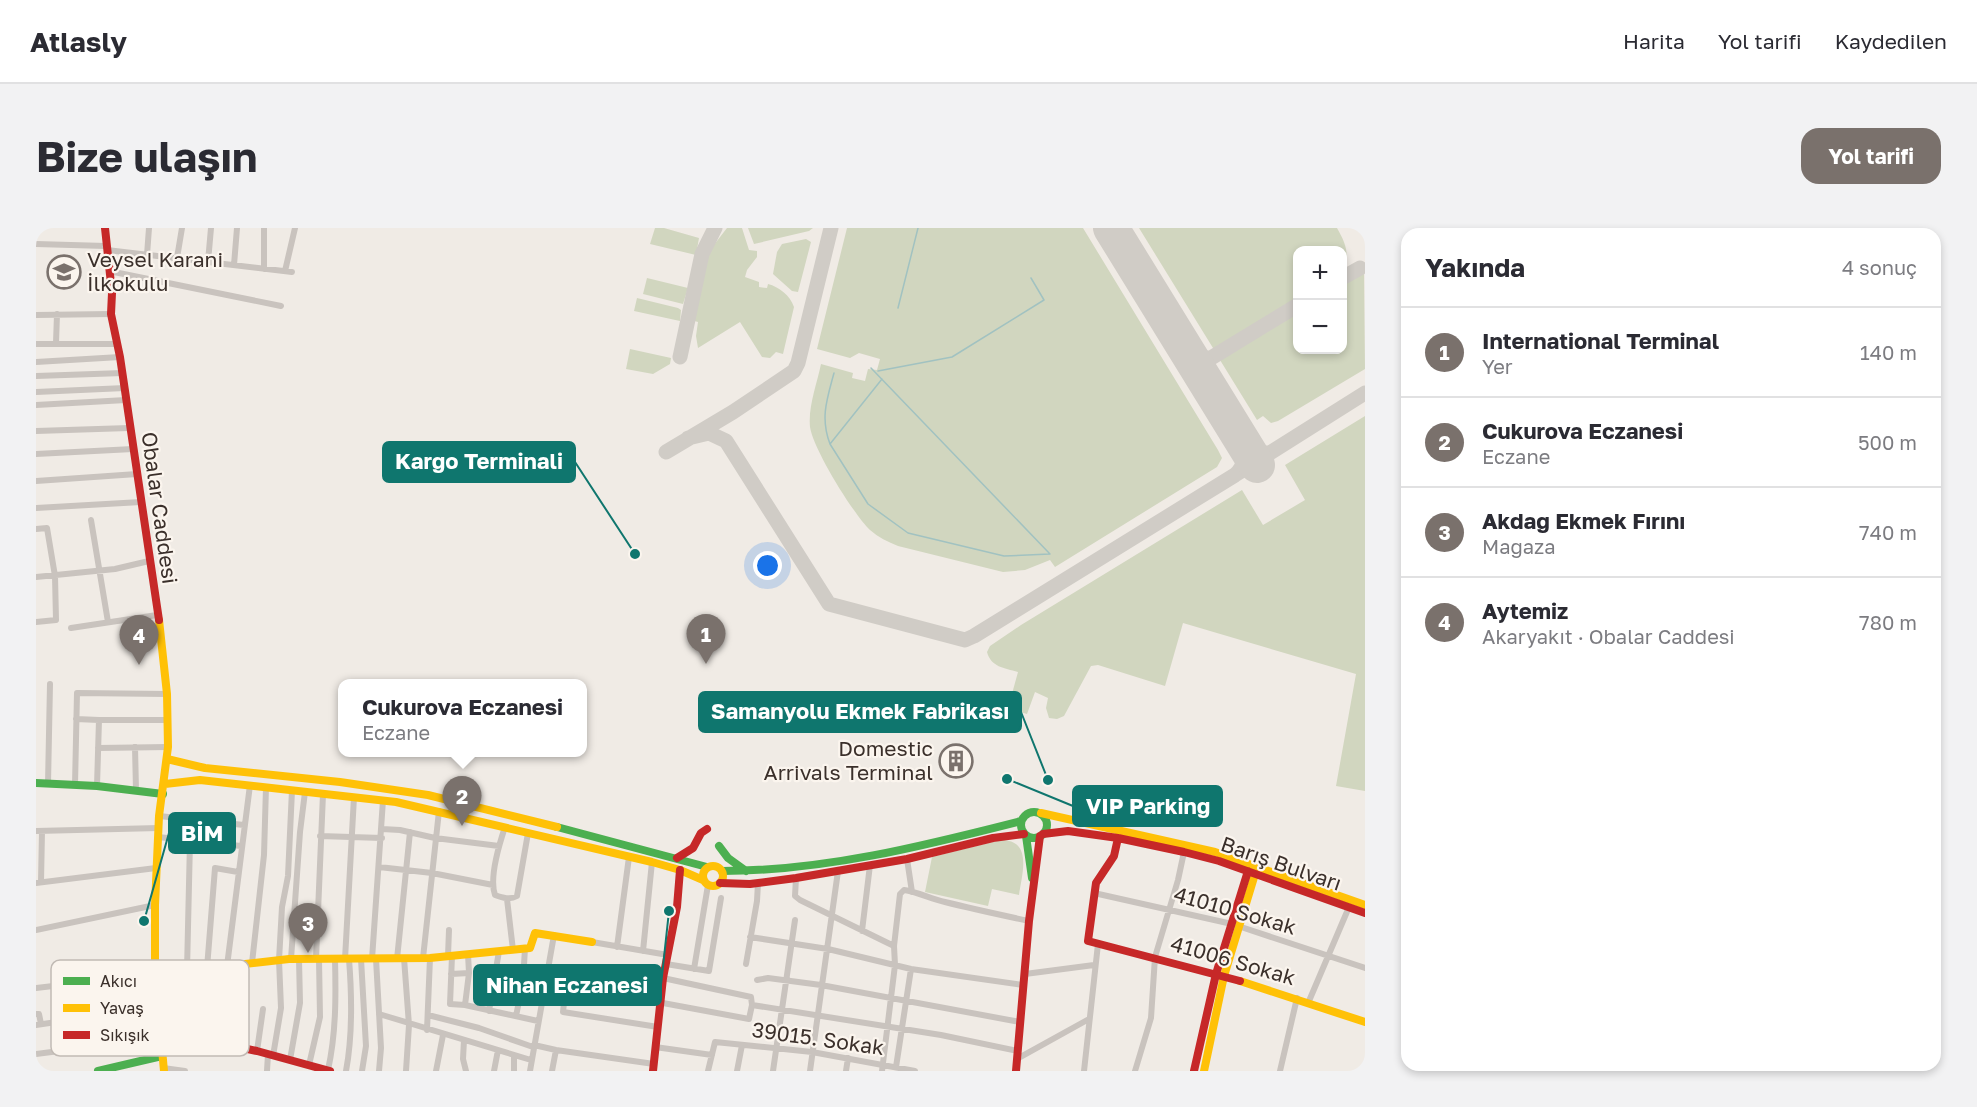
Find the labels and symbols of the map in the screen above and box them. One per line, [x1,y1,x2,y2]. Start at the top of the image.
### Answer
place label: Veysel Karani İlkokulu [87,246,223,296]
school or university icon: Veysel Karani İlkokulu [46,254,82,290]
street label: Obalar Caddesi [136,430,184,586]
callout: Kargo Terminali [383,442,575,482]
text: Kargo Terminali [395,447,563,474]
your location [753,551,782,580]
pin: 1 [686,614,726,664]
pin: 4 [120,616,158,665]
callout: Samanyolu Ekmek Fabrikası [699,692,1021,732]
text: Samanyolu Ekmek Fabrikası [711,697,1009,724]
place label: Domestic Arrivals Terminal [764,735,933,785]
building icon: Domestic Arrivals Terminal [938,743,974,779]
pin: 2 [442,776,482,826]
callout: VIP Parking [1073,786,1222,826]
text: VIP Parking [1086,792,1210,819]
callout: BİM [169,813,235,853]
text: BİM [181,819,223,846]
street label: Barış Bulvarı [1218,830,1345,896]
street label: 41010 Sokak [1171,880,1299,940]
pin: 3 [288,904,328,953]
street label: 41006 Sokak [1168,930,1299,990]
legend [51,960,249,1056]
callout: Nihan Eczanesi [474,965,661,1005]
text: Akıcı [100,971,137,991]
text: Nihan Eczanesi [486,971,648,998]
text: Yavaş [100,998,144,1018]
street label: 39015. Sokak [750,1016,886,1060]
text: Sıkışık [100,1025,150,1045]

